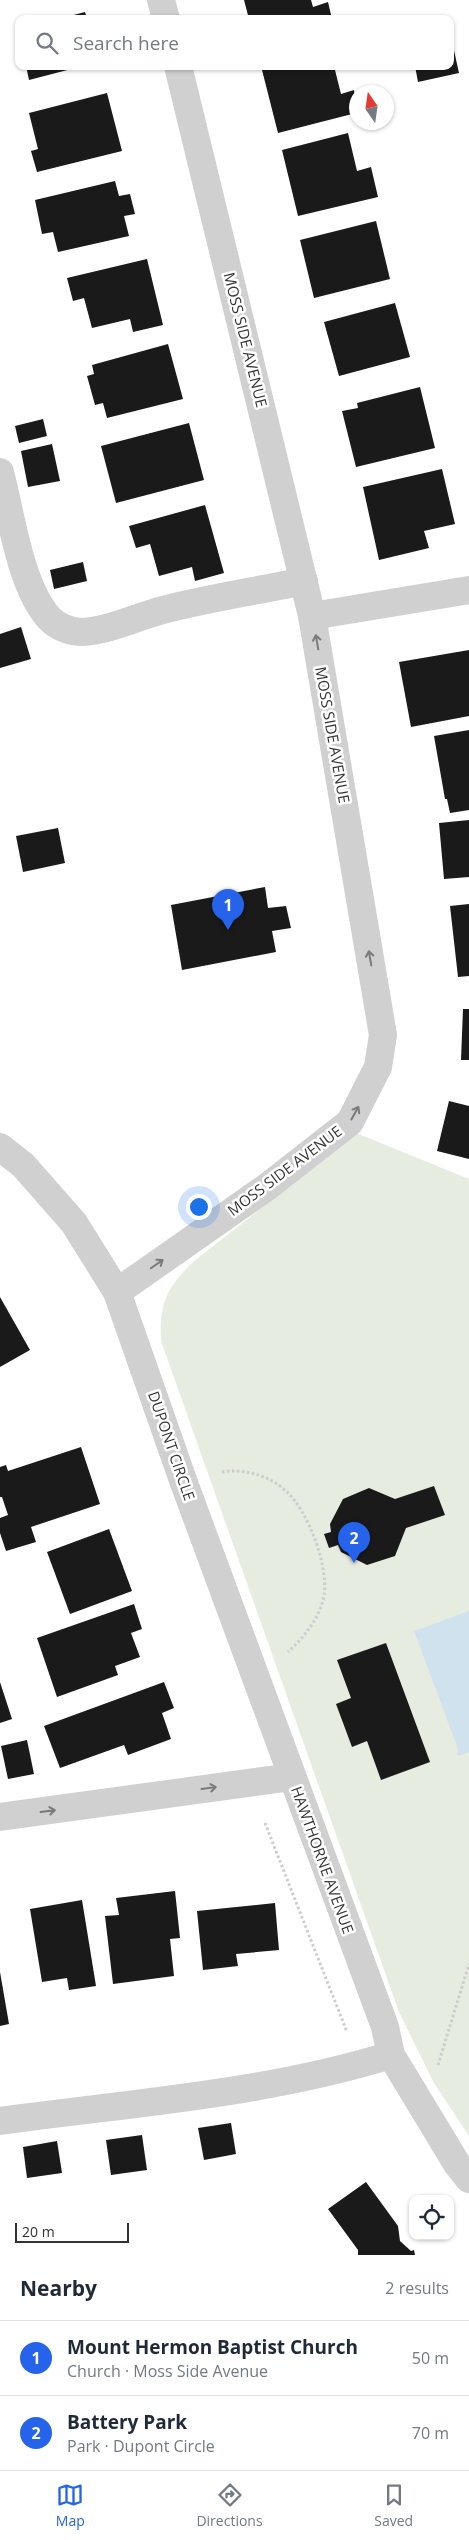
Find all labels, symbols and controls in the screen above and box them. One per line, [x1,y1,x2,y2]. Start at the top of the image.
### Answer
search box [15,15,454,70]
icon: search [33,29,61,57]
text: Search here [73,30,179,56]
north arrow [349,85,394,130]
street label: MOSS SIDE AVENUE [220,270,272,409]
one-way arrow [311,634,321,650]
street label: MOSS SIDE AVENUE [311,665,355,805]
pin: 1 [212,889,244,930]
one-way arrow [365,950,375,966]
one-way arrow [351,1106,360,1121]
street label: MOSS SIDE AVENUE [223,1121,346,1220]
your location [186,1194,212,1220]
one-way arrow [150,1259,164,1269]
street label: DUPONT CIRCLE [144,1388,200,1503]
pin: 2 [338,1522,370,1563]
one-way arrow [201,1783,217,1793]
street label: HAWTHORNE AVENUE [287,1783,359,1936]
one-way arrow [40,1806,56,1816]
map controls [409,2195,454,2240]
button: locate [409,2195,454,2240]
scale bar [15,2220,129,2243]
text: 20 m [22,2222,55,2241]
text: Nearby [20,2274,97,2302]
text: 2 results [385,2277,449,2299]
text: Mount Hermon Baptist Church [67,2334,358,2360]
text: 1 [31,2347,41,2369]
text: 50 m [412,2347,449,2369]
text: Church · Moss Side Avenue [67,2360,268,2382]
text: Battery Park [67,2409,187,2435]
text: 2 [31,2422,41,2444]
text: 70 m [412,2422,449,2444]
text: Park · Dupont Circle [67,2435,215,2457]
tab: Map [56,2481,85,2530]
tab: Directions [196,2481,263,2530]
tab: Saved [374,2481,413,2530]

